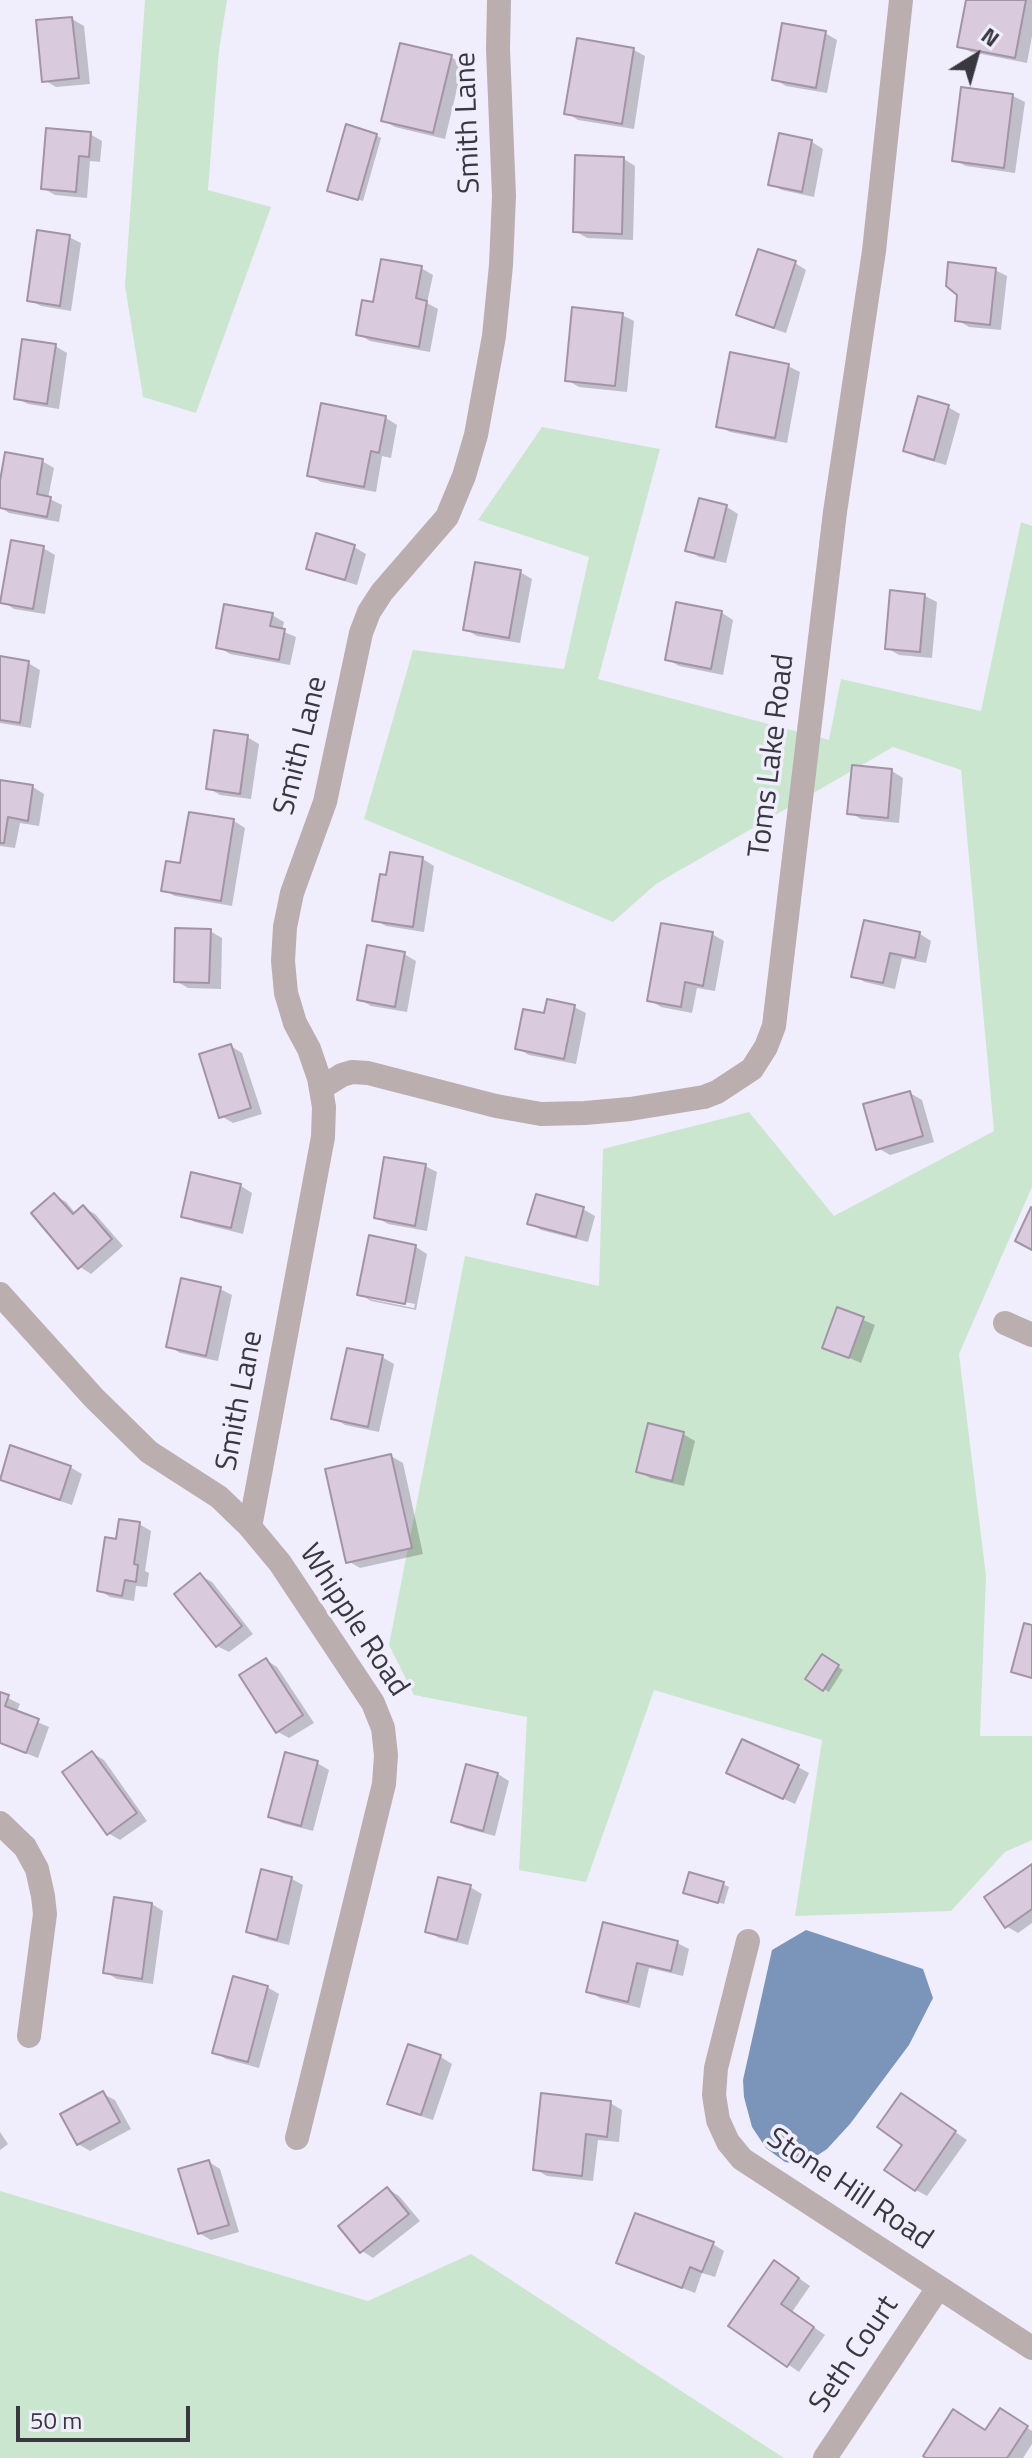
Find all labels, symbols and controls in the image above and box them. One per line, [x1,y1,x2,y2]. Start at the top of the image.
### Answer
north arrow [936,16,1016,96]
text: N [974,19,1007,55]
street label: Smith Lane [449,52,489,194]
street label: Toms Lake Road [743,652,803,860]
street label: Smith Lane [267,673,337,819]
street label: Smith Lane [210,1328,272,1474]
street label: Whipple Road [290,1538,416,1704]
street label: Stone Hill Road [759,2121,939,2259]
street label: Seth Court [803,2290,907,2420]
scale bar [20,2390,194,2440]
text: 50 m [30,2402,82,2438]

